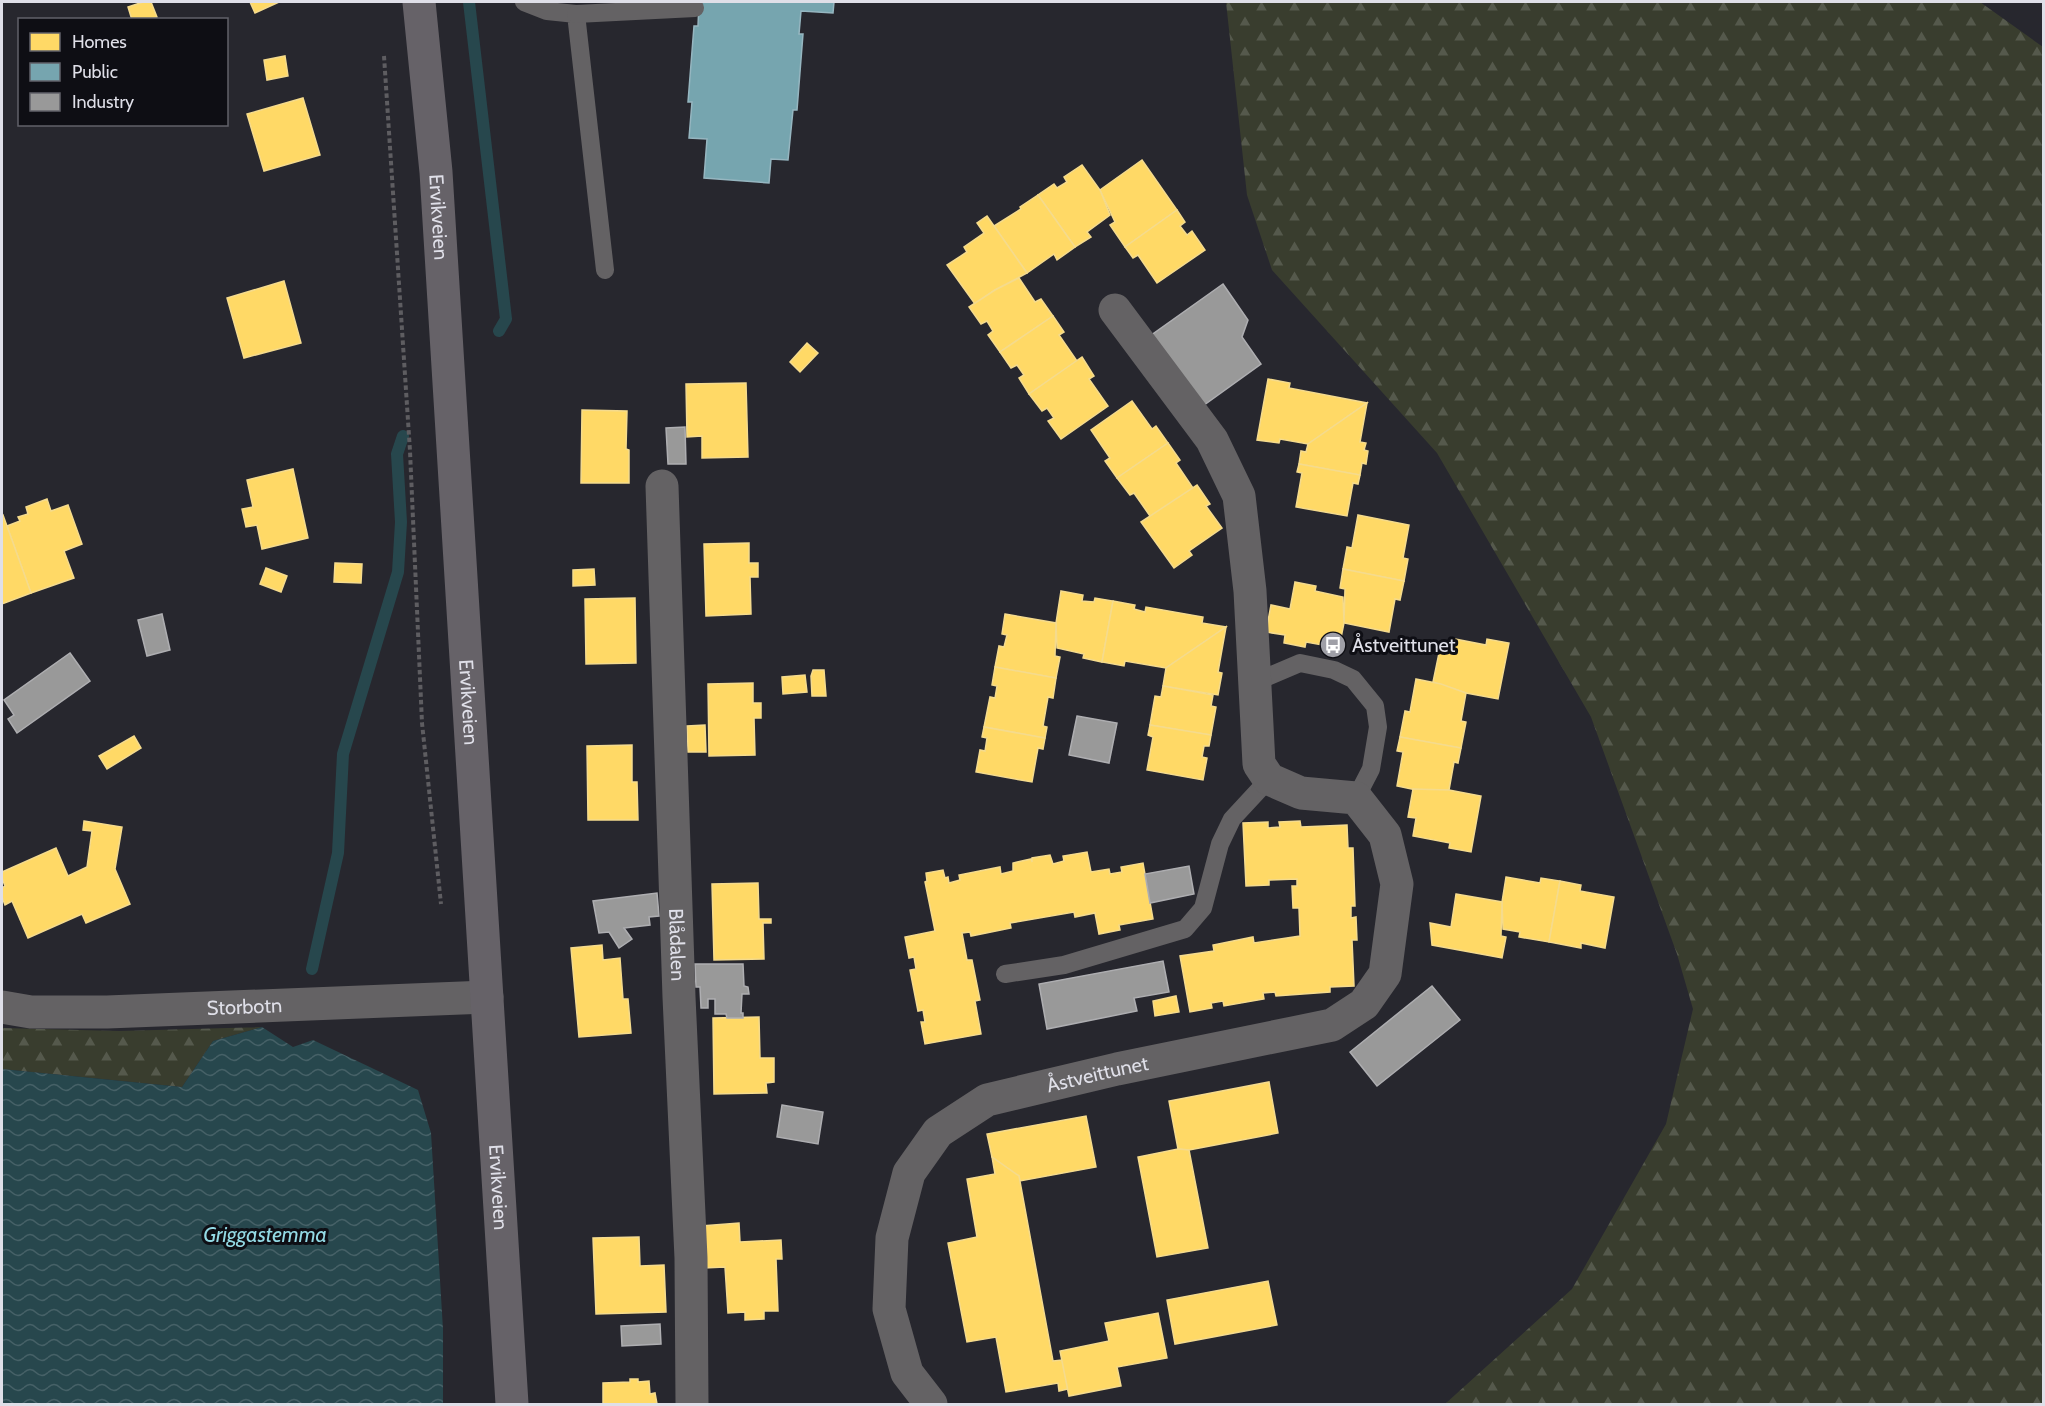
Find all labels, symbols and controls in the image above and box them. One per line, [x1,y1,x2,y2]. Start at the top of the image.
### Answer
legend [18,18,228,126]
text: Homes [72,31,127,53]
text: Public [72,61,118,83]
text: Industry [72,91,134,113]
street label: Ervikveien [424,173,453,261]
bus stop icon: Åstveittunet [1318,630,1348,660]
place label: Åstveittunet [1352,633,1456,657]
street label: Ervikveien [454,659,483,746]
street label: Blådalen [664,908,690,982]
street label: Storbotn [206,993,283,1020]
street label: Åstveittunet [1044,1051,1151,1097]
street label: Ervikveien [484,1144,513,1231]
water label: Griggastemma [203,1222,327,1247]

